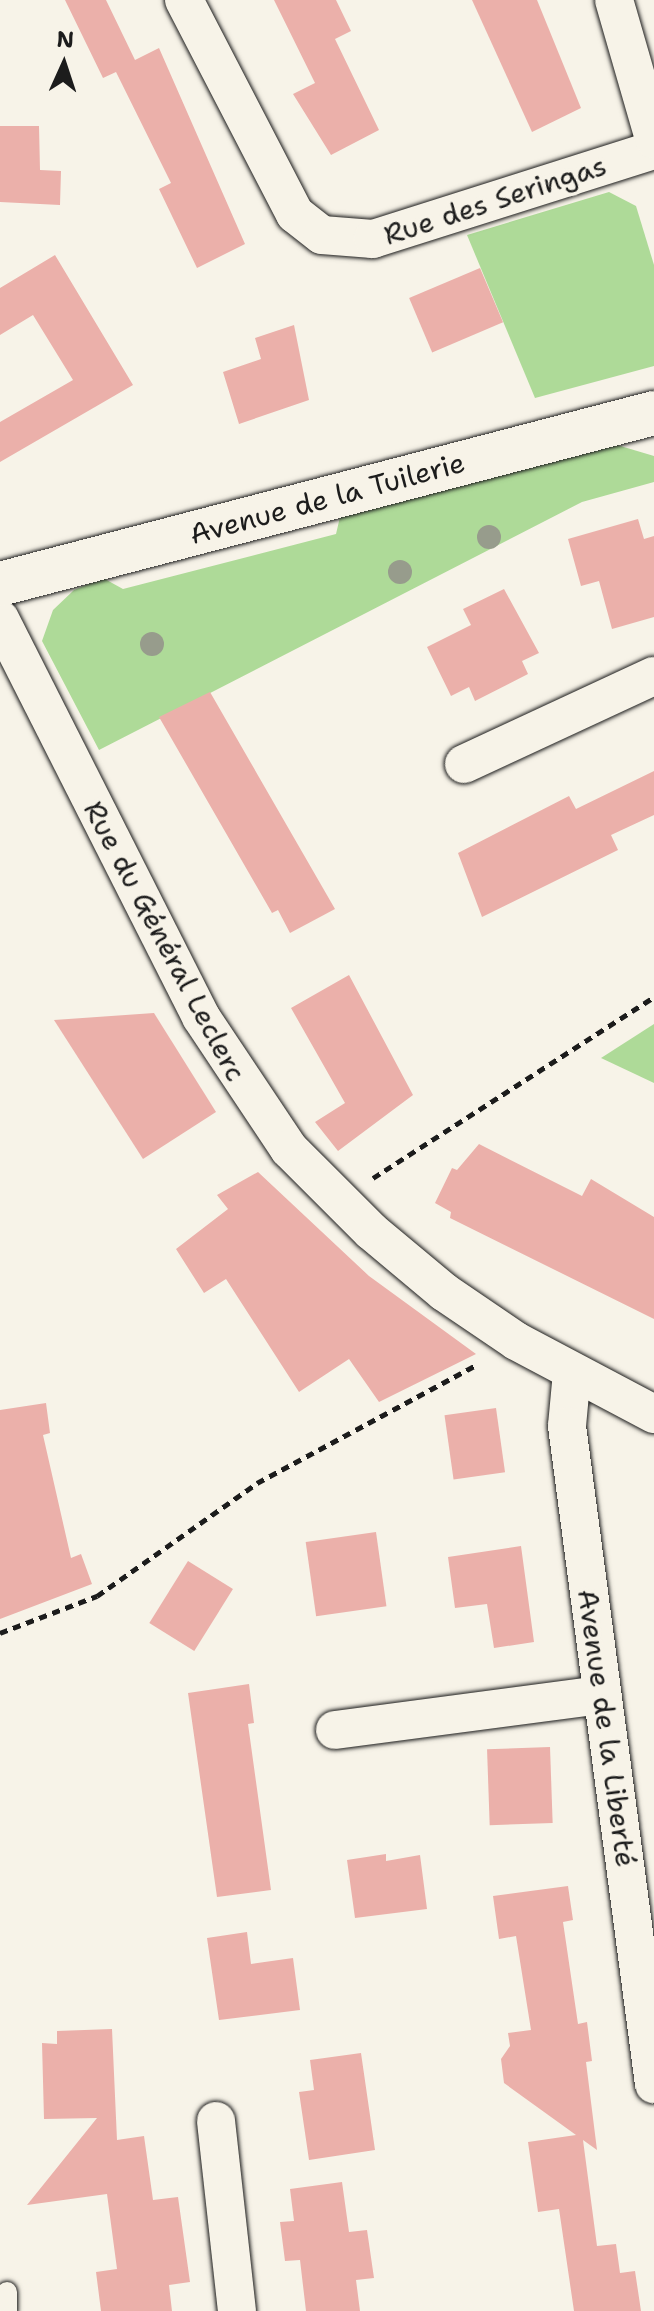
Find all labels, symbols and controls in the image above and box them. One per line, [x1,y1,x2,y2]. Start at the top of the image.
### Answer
north arrow [24,24,104,104]
text: N [56,25,75,54]
street label: Rue des Seringas [380,148,610,252]
street label: Avenue de la Tuilerie [186,445,468,551]
street label: Rue du Général Leclerc [77,795,253,1087]
street label: Avenue de la Liberté [571,1587,643,1869]

